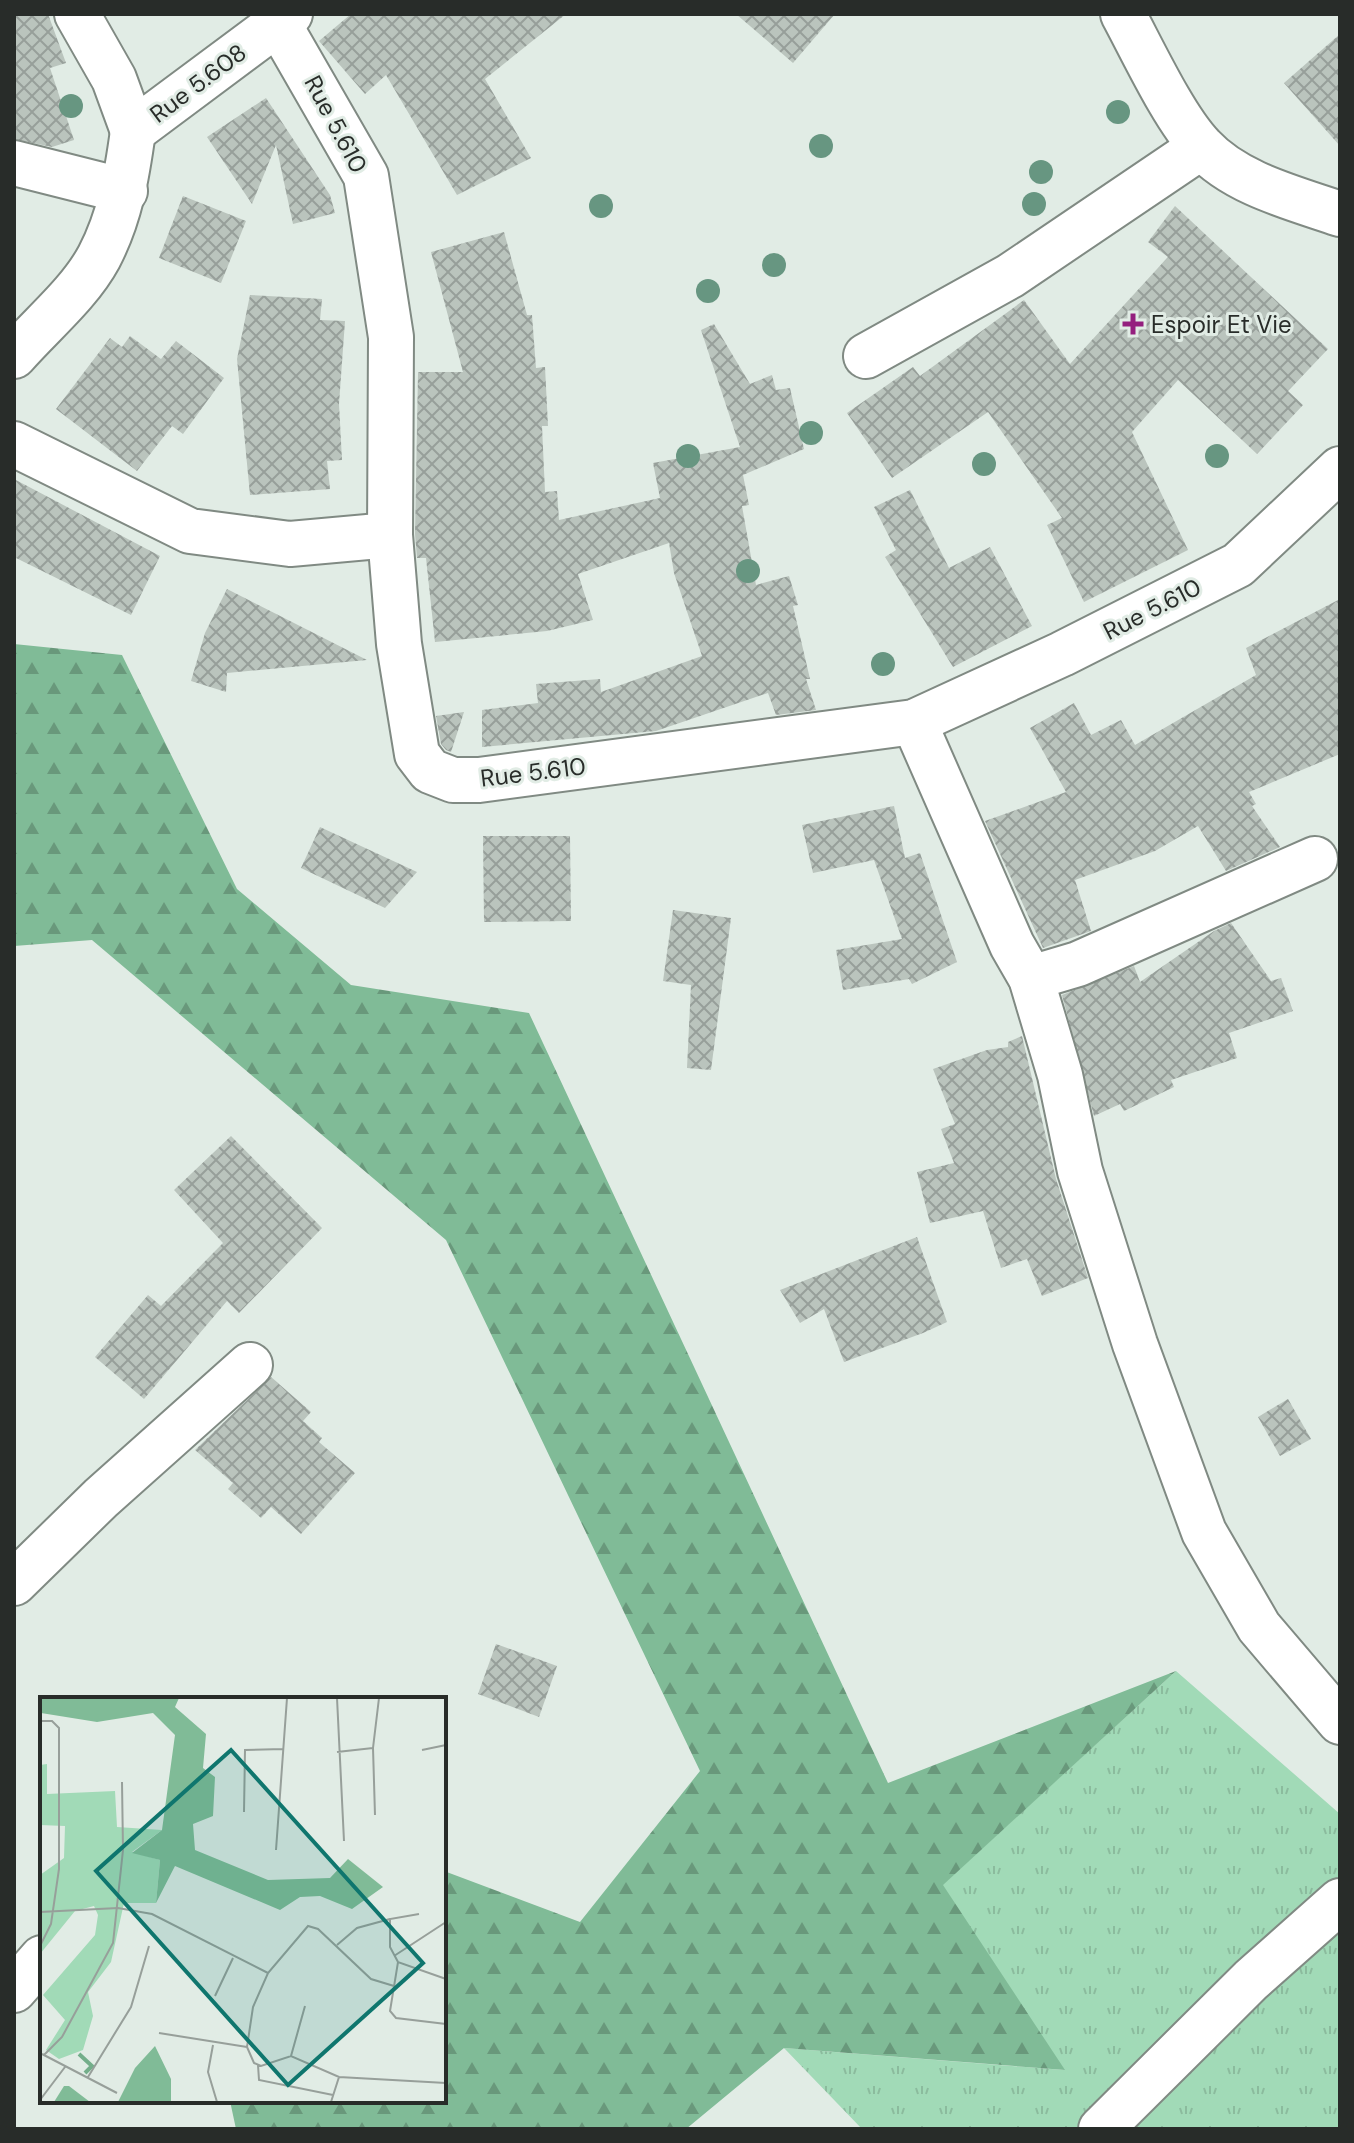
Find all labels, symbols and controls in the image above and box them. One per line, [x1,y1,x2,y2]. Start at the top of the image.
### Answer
street label: Rue 5.608 [144,37,252,129]
street label: Rue 5.610 [298,70,374,178]
place label: Espoir Et Vie [1151,309,1292,340]
marker: Espoir Et Vie [1122,313,1144,335]
street label: Rue 5.610 [1098,571,1206,647]
street label: Rue 5.610 [479,750,587,794]
inset map [40,1697,446,2103]

